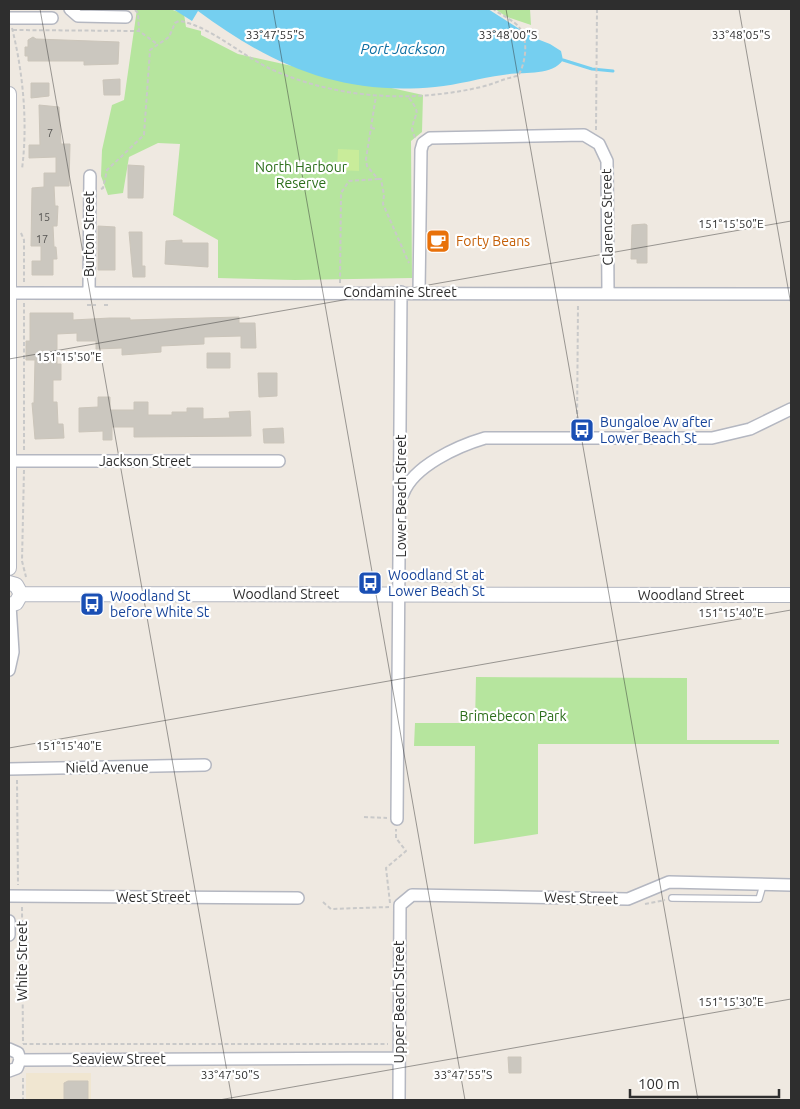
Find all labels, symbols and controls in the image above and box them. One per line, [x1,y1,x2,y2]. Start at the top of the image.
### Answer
text: 33°47'55"S [246,28,304,41]
text: 33°48'00"S [479,28,537,41]
text: 33°48'05"S [712,28,770,41]
water label: Port Jackson [361,40,445,57]
house number: 7 [47,127,53,139]
park label: North Harbour Reserve [255,159,348,191]
street label: Clarence Street [598,168,616,266]
street label: Burton Street [81,190,97,277]
house number: 15 [38,211,50,223]
text: 151°15'50"E [698,217,764,230]
cafe icon: Forty Beans [425,228,451,254]
house number: 17 [36,233,48,245]
place label: Forty Beans [456,233,530,249]
street label: Condamine Street [343,284,457,300]
text: 151°15'50"E [36,350,102,363]
place label: Bungaloe Av after Lower Beach St [600,414,714,446]
bus stop icon: Bungaloe Av after Lower Beach St [569,417,595,443]
street label: Lower Beach Street [393,434,409,558]
street label: Jackson Street [99,453,192,469]
place label: Woodland St at Lower Beach St [388,567,485,599]
bus stop icon: Woodland St at Lower Beach St [357,570,383,596]
street label: Woodland Street [233,586,340,602]
street label: Woodland Street [638,587,745,603]
place label: Woodland St before White St [110,588,210,620]
bus stop icon: Woodland St before White St [79,591,105,617]
text: 151°15'40"E [698,606,764,619]
park label: Brimebecon Park [459,708,567,724]
text: 151°15'40"E [36,739,102,752]
street label: Nield Avenue [65,758,149,776]
street label: West Street [116,889,191,905]
street label: West Street [544,889,619,907]
street label: White Street [14,921,30,1001]
street label: Upper Beach Street [391,940,407,1063]
text: 151°15'30"E [698,995,764,1008]
street label: Seaview Street [72,1051,166,1067]
scale bar [630,1066,779,1098]
text: 33°47'50"S [201,1068,259,1081]
text: 33°47'55"S [434,1068,492,1081]
text: 100 m [638,1075,680,1092]

